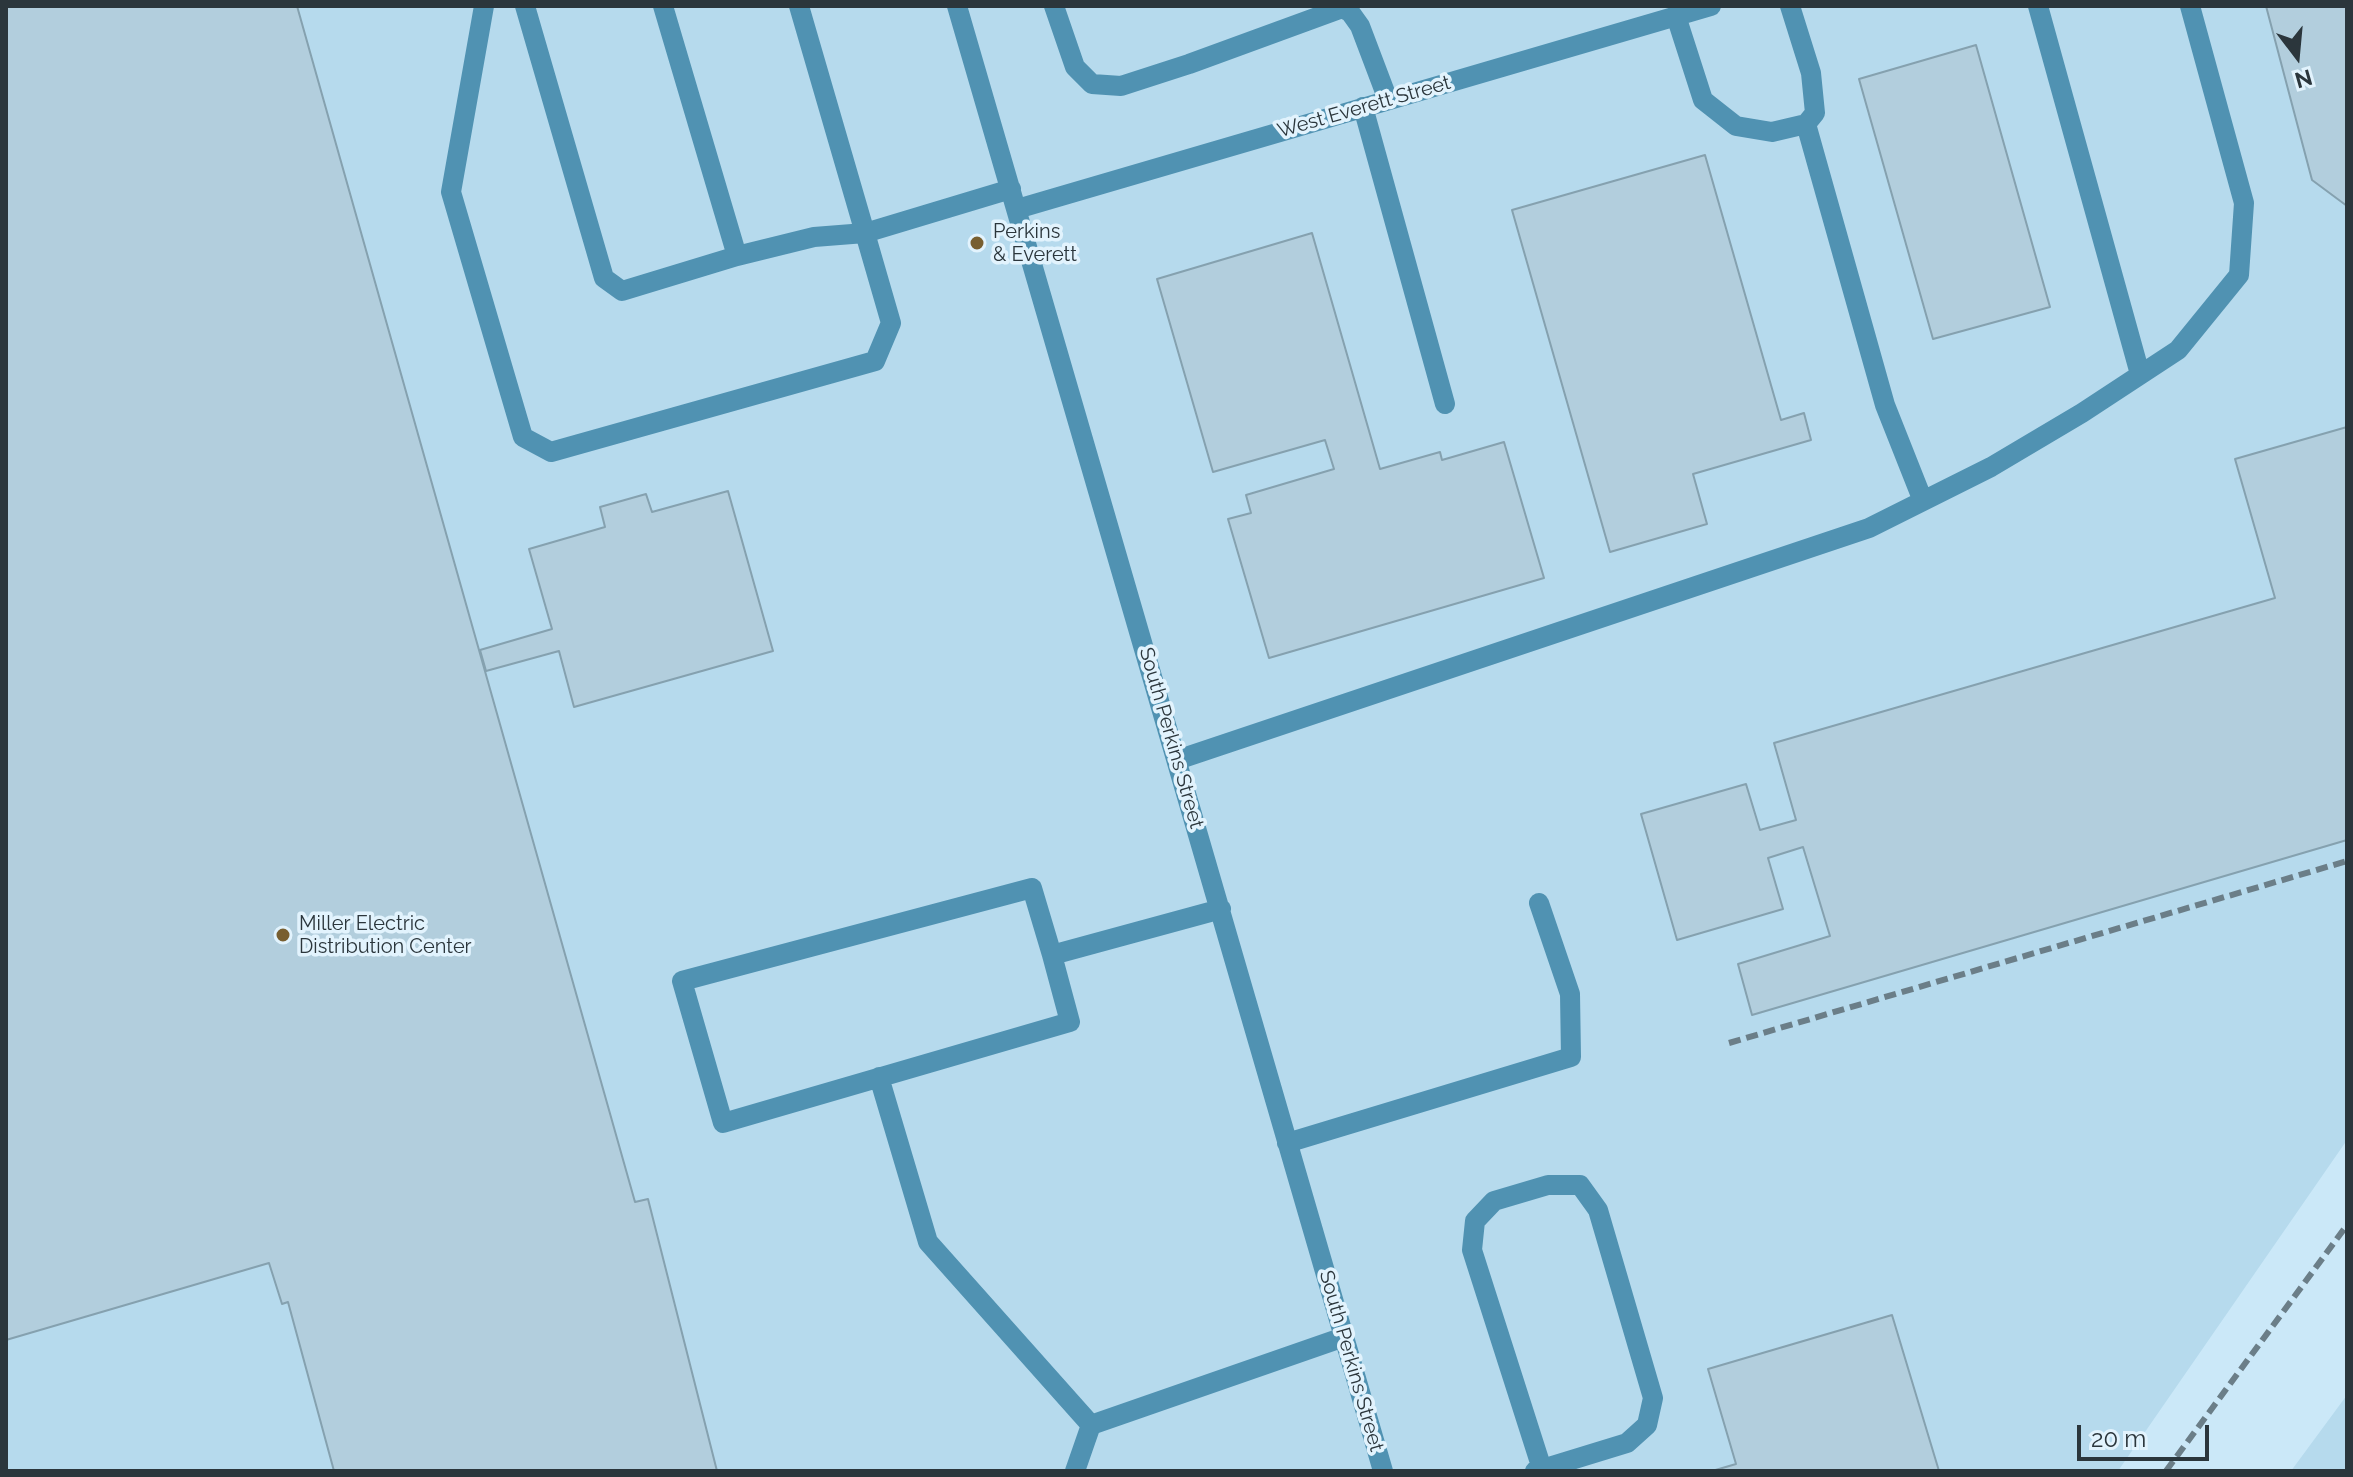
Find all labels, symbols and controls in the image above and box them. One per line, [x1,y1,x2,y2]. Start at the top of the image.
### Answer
north arrow [2257,16,2337,96]
text: N [2292,64,2315,94]
street label: West Everett Street [1275,71,1453,143]
place label: Perkins & Everett [993,220,1077,267]
marker: Perkins & Everett [968,234,986,252]
street label: South Perkins Street [1134,645,1208,831]
place label: Miller Electric Distribution Center [299,912,472,959]
marker: Miller Electric Distribution Center [274,926,292,944]
street label: South Perkins Street [1314,1268,1388,1454]
scale bar [2081,1409,2213,1459]
text: 20 m [2091,1424,2146,1453]

